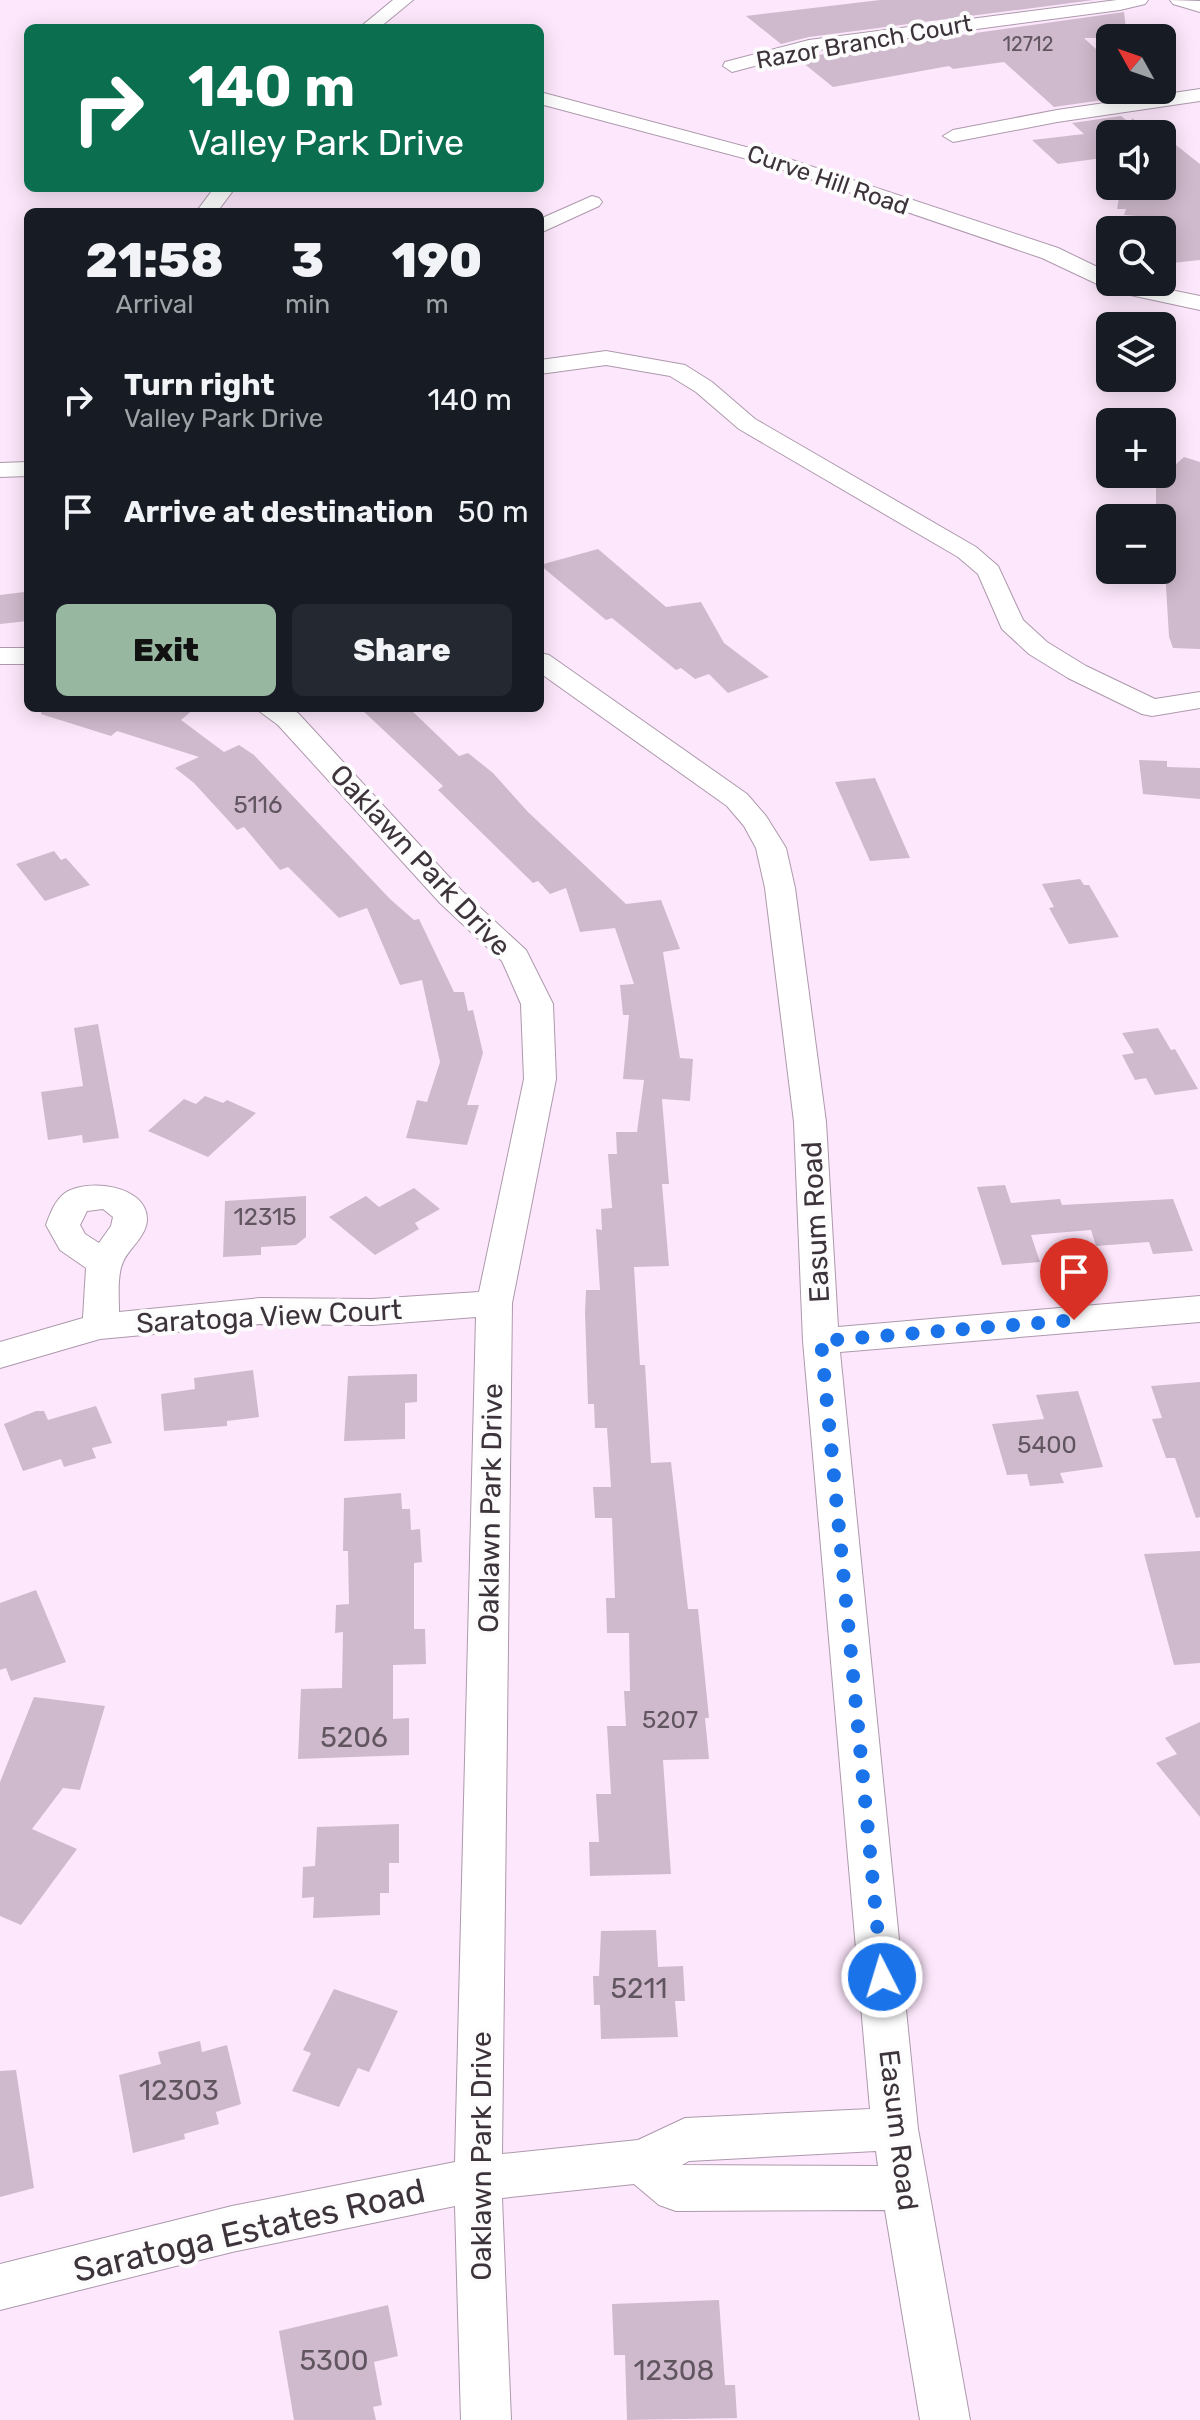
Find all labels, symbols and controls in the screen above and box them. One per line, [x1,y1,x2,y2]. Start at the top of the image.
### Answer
street label: Razor Branch Court [754,9,974,75]
north arrow [1096,24,1176,104]
map controls [1096,24,1176,584]
house number: 12712 [1003,32,1053,56]
text: 140 m [188,54,355,120]
icon: right [56,56,160,160]
button: sound [1096,120,1176,200]
text: Valley Park Drive [188,121,464,164]
street label: Curve Hill Road [744,139,912,221]
button: search [1096,216,1176,296]
text: 21:58 [86,232,223,289]
text: 3 [291,232,324,289]
text: 190 [392,232,482,289]
text: Arrival [116,289,194,320]
text: min [285,289,330,320]
text: m [426,289,449,320]
button: layers [1096,312,1176,392]
text: Turn right [124,367,275,403]
icon: right [56,378,100,422]
text: 140 m [427,382,512,418]
text: Valley Park Drive [124,403,323,434]
button: + [1096,408,1176,488]
icon: arrive [56,490,100,534]
text: Arrive at destination [124,494,434,530]
text: 50 m [458,494,529,530]
button: − [1096,504,1176,584]
button: Exit [56,604,276,696]
button: Share [292,604,512,696]
street label: Oaklawn Park Drive [323,758,518,963]
house number: 5116 [234,791,282,819]
street label: Easum Road [795,1140,836,1304]
house number: 12315 [234,1203,296,1231]
pin [1040,1238,1108,1320]
icon: arrive [1052,1250,1096,1294]
street label: Saratoga View Court [135,1293,403,1340]
street label: Oaklawn Park Drive [472,1383,509,1633]
house number: 5400 [1017,1431,1077,1459]
house number: 5207 [642,1706,698,1734]
house number: 5206 [320,1721,388,1754]
position arrow [840,1935,924,2019]
house number: 5211 [610,1972,668,2005]
street label: Oaklawn Park Drive [465,2031,498,2281]
street label: Easum Road [872,2048,925,2212]
house number: 12303 [139,2074,219,2107]
street label: Saratoga Estates Road [69,2170,429,2291]
house number: 5300 [299,2344,369,2377]
house number: 12308 [634,2354,714,2387]

